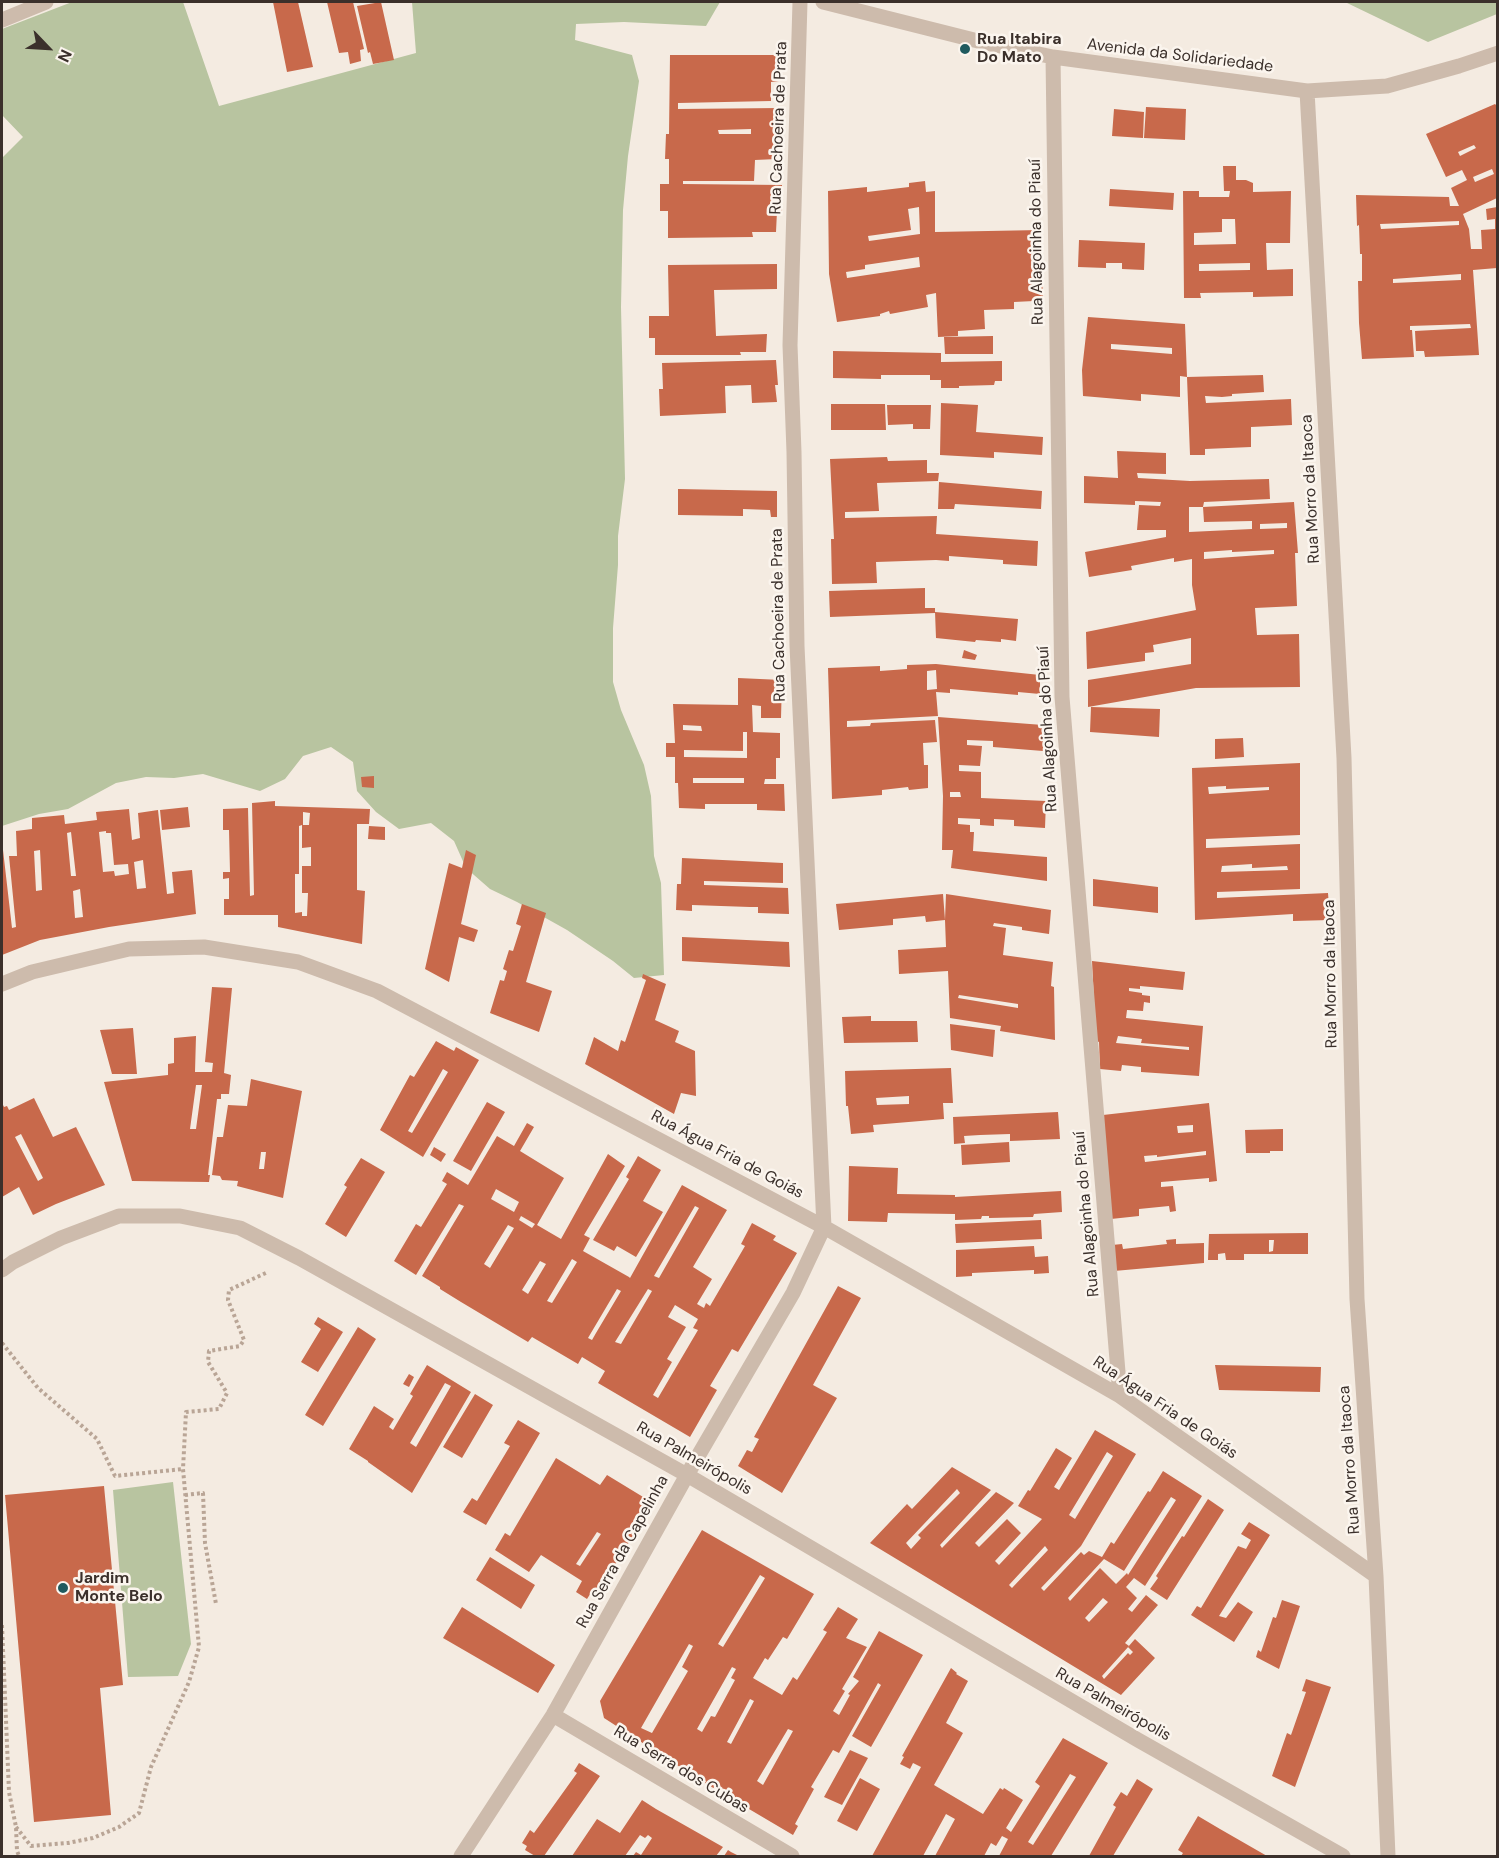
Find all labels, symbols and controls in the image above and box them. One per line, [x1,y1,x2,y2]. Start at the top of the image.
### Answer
north arrow [18,18,78,78]
place label: Rua Itabira Do Mato [977,30,1062,68]
street label: Avenida da Solidariedade [1086,35,1274,77]
street label: Rua Cachoeira de Prata [766,41,792,215]
marker: Rua Itabira Do Mato [958,42,972,56]
text: N [53,46,77,66]
street label: Rua Alagoinha do Piauí [1026,159,1048,325]
street label: Rua Morro da Itaoca [1298,414,1324,564]
street label: Rua Cachoeira de Prata [768,528,790,702]
street label: Rua Alagoinha do Piauí [1034,646,1062,812]
street label: Rua Morro da Itaoca [1320,899,1342,1049]
street label: Rua Água Fria de Goiás [647,1107,807,1203]
street label: Rua Alagoinha do Piauí [1070,1130,1104,1298]
street label: Rua Água Fria de Goiás [1089,1352,1241,1464]
street label: Rua Morro da Itaoca [1335,1385,1365,1535]
street label: Rua Palmeirópolis [633,1418,755,1500]
street label: Rua Serra da Capelinha [573,1472,673,1632]
place label: Jardim Monte Belo [75,1569,163,1607]
marker: Jardim Monte Belo [56,1581,70,1595]
street label: Rua Palmeirópolis [1052,1664,1174,1746]
street label: Rua Serra dos Cubas [610,1722,752,1818]

